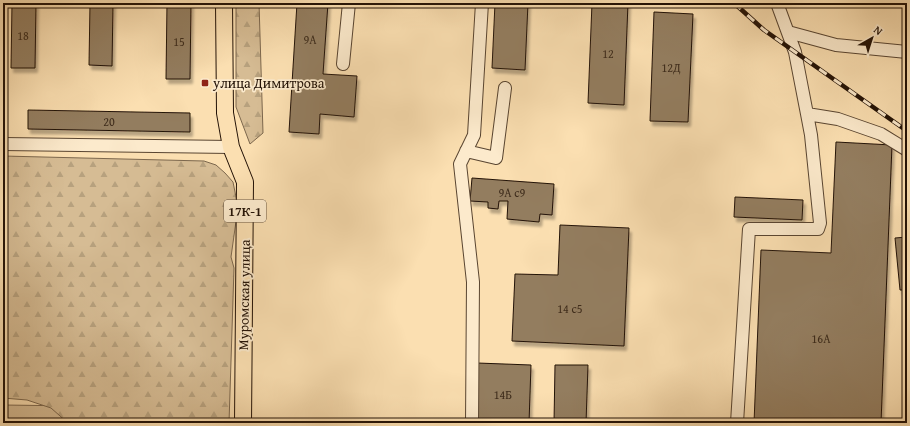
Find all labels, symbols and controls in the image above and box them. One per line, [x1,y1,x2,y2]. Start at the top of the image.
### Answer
north arrow [852,18,892,58]
text: N [870,22,887,39]
house number: 18 [17,27,29,44]
house number: 9А [303,31,317,48]
house number: 15 [173,33,185,50]
house number: 12 [602,45,614,62]
house number: 12Д [661,59,681,76]
place label: улица Димитрова [212,73,325,93]
marker: улица Димитрова [200,78,210,88]
house number: 20 [103,113,115,130]
house number: 9А с9 [499,184,526,201]
road number: 17К-1 [224,200,266,222]
street label: Муромская улица [233,239,255,351]
house number: 14 с5 [557,300,583,317]
house number: 16А [812,330,831,347]
house number: 14Б [494,386,512,403]

